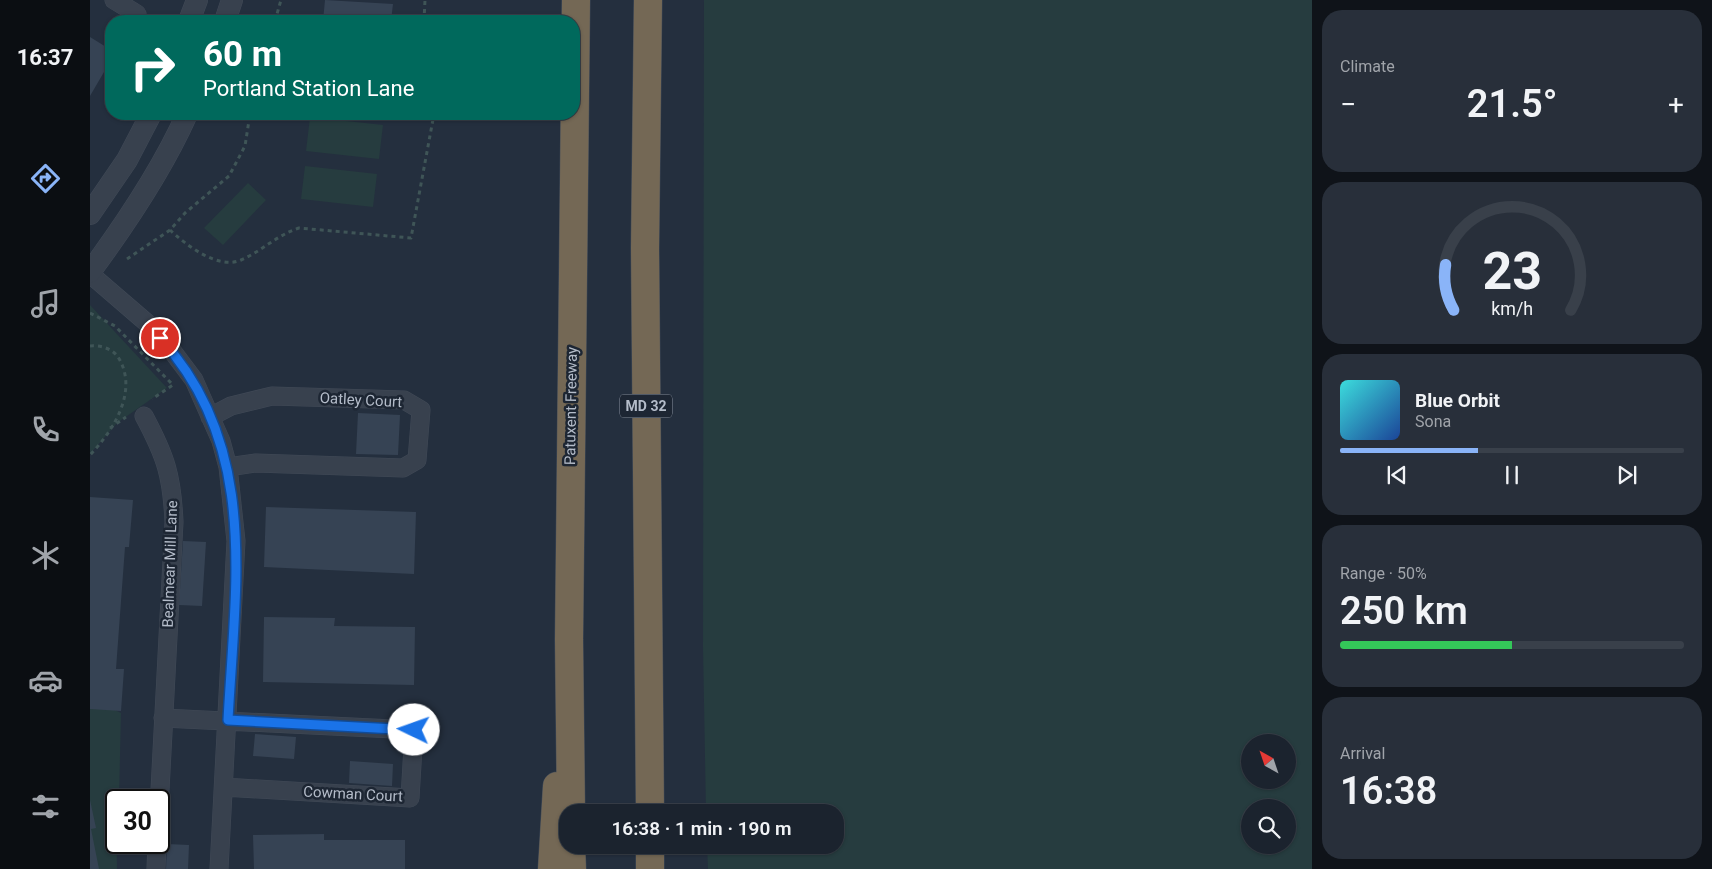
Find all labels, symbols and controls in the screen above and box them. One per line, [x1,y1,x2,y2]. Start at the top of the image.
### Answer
text: 60 m [203,34,282,75]
icon: right [120,35,185,100]
text: 16:37 [17,45,73,70]
text: Climate [1340,57,1395,76]
text: Portland Station Lane [203,76,414,101]
text: 21.5° [1467,82,1557,126]
text: − [1340,88,1356,121]
text: + [1668,88,1684,121]
icon: directions [28,161,63,196]
text: 23 [1482,241,1542,302]
icon: music [28,286,63,321]
text: km/h [1491,298,1533,319]
pin [139,317,181,359]
icon: arrive [146,324,174,352]
street label: Patuxent Freeway [561,347,581,465]
street label: Oatley Court [319,389,403,411]
text: Blue Orbit [1415,389,1500,412]
road number: MD 32 [620,394,672,418]
icon: phone [28,412,63,447]
text: Sona [1415,412,1451,431]
icon: previous [1383,461,1411,489]
icon: pause [1498,461,1526,489]
icon: next [1613,461,1641,489]
street label: Bealmear Mill Lane [159,500,181,628]
icon: climate [28,538,63,573]
text: Range · 50% [1340,564,1427,583]
text: 250 km [1340,589,1468,633]
icon: car [28,663,63,698]
position arrow [387,703,439,755]
north arrow [1241,734,1296,789]
map controls [1241,734,1296,854]
text: Arrival [1340,744,1385,763]
text: 16:38 [1340,769,1437,813]
street label: Cowman Court [303,782,403,806]
icon: filters [28,789,63,824]
speed limit sign: 30 [105,789,170,854]
button: search [1241,799,1296,854]
text: 16:38 · 1 min · 190 m [611,817,792,840]

